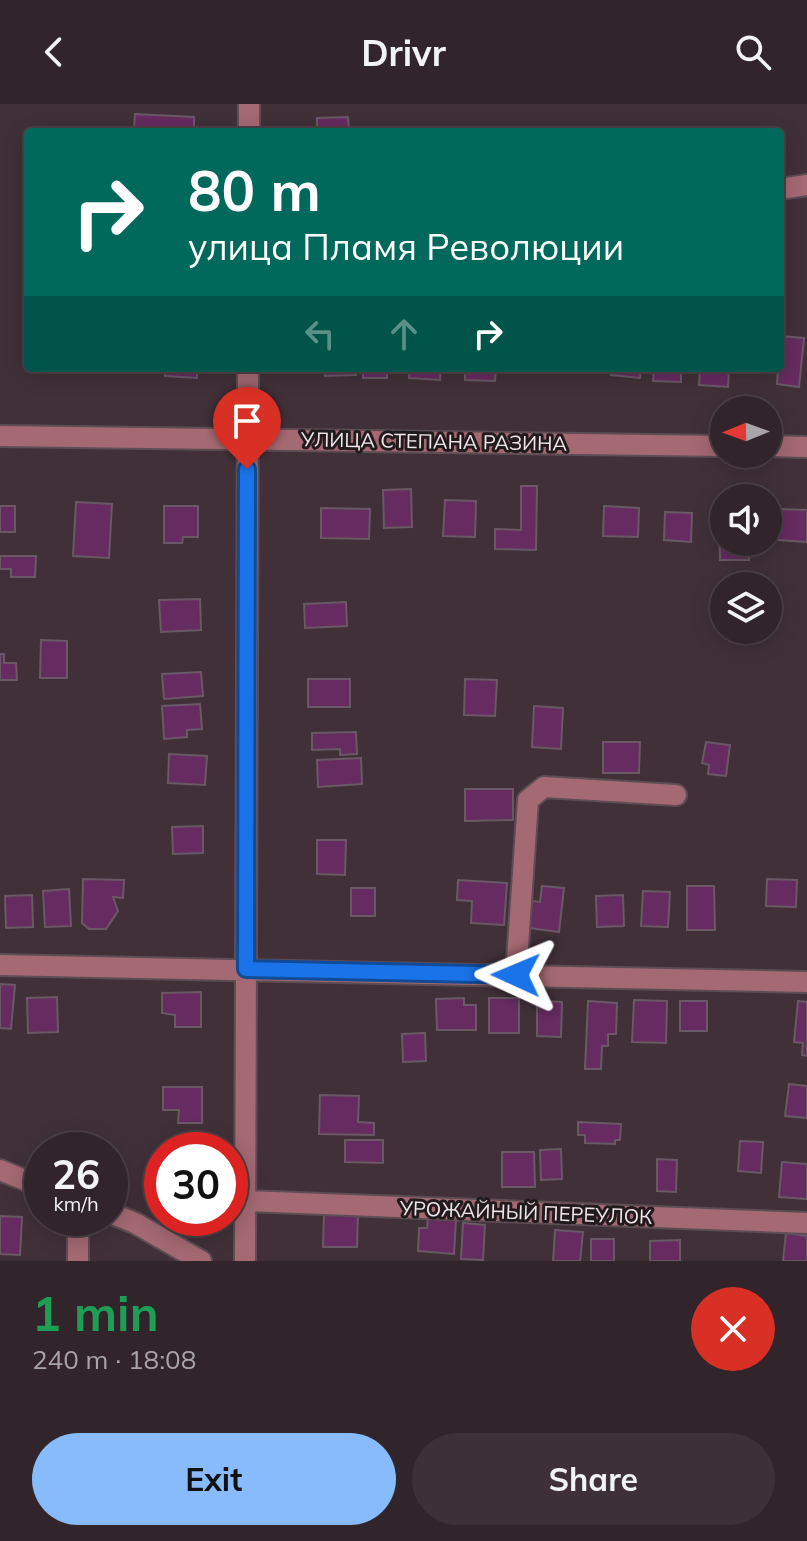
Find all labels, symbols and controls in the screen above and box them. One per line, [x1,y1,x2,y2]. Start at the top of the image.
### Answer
icon: back [32,30,76,74]
text: Drivr [361,30,446,75]
icon: search [731,30,775,74]
text: 80 m [188,155,321,225]
icon: right [56,160,160,264]
text: улица Пламя Революции [188,224,624,269]
icon: left [298,312,342,356]
icon: ahead [382,312,426,356]
icon: right [466,312,510,356]
pin [213,387,281,469]
north arrow [710,396,782,468]
map controls [710,396,782,644]
icon: arrive [225,399,269,443]
street label: УЛИЦА СТЕПАНА РАЗИНА [300,426,568,456]
button: sound [710,484,782,556]
button: layers [710,572,782,644]
position arrow [474,933,558,1017]
speed limit sign: 30 [144,1132,248,1236]
text: 26 [52,1149,100,1199]
text: km/h [53,1191,99,1216]
street label: УРОЖАЙНЫЙ ПЕРЕУЛОК [398,1195,653,1229]
text: 1 min [32,1283,159,1343]
button: close [691,1287,775,1371]
text: 240 m · 18:08 [32,1343,196,1376]
button: Exit [32,1433,396,1525]
button: Share [412,1433,775,1525]

